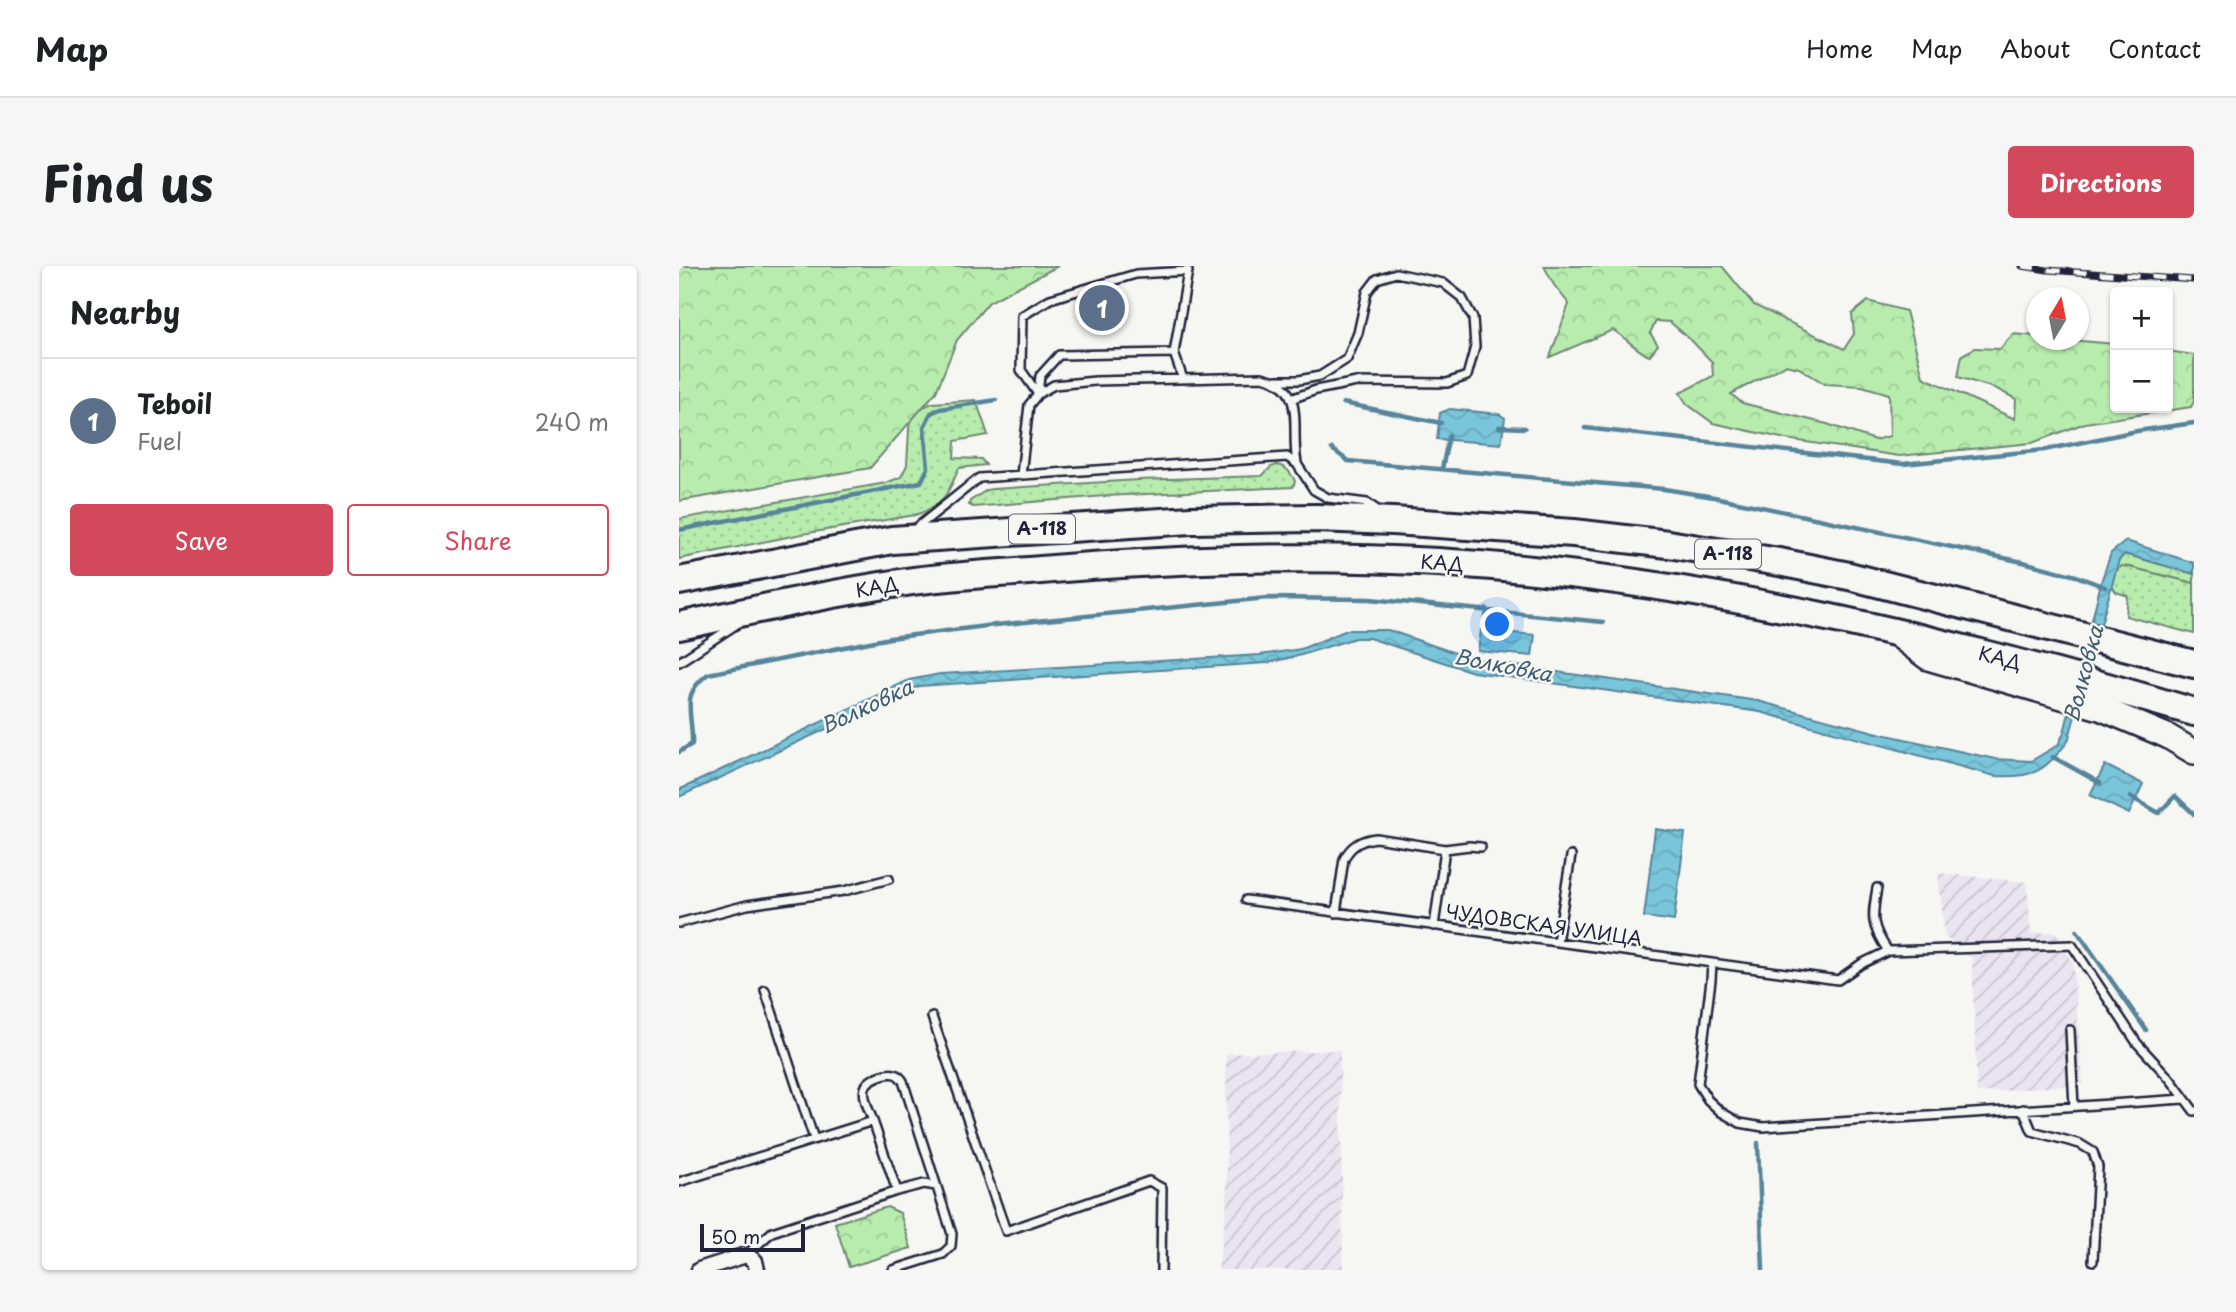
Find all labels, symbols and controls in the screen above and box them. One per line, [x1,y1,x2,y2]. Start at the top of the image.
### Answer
text: Map [35,23,108,73]
text: Home [1806,30,1873,66]
text: Map [1911,30,1962,66]
text: About [2000,30,2070,66]
text: Contact [2108,30,2201,66]
text: Find us [42,145,213,219]
button: Directions [2008,146,2194,218]
pin: 1 [1079,282,1125,334]
north arrow [2026,287,2089,350]
map controls [2110,287,2173,413]
button: + [2110,287,2173,350]
text: Nearby [70,289,180,334]
button: − [2110,350,2173,413]
text: Teboil [137,384,212,423]
text: 1 [88,404,99,439]
text: 240 m [535,404,609,439]
text: Fuel [137,423,182,458]
button: Save [70,504,333,576]
button: Share [347,504,609,576]
road number: А-118 [1009,514,1075,544]
road number: А-118 [1695,540,1761,568]
street label: КАД [1420,547,1465,577]
street label: КАД [853,568,901,604]
your location [1480,607,1514,641]
water label: Волковка [2054,621,2111,725]
street label: КАД [1976,638,2025,676]
water label: Волковка [1452,639,1556,689]
water label: Волковка [815,669,919,741]
street label: ЧУДОВСКАЯ УЛИЦА [1444,896,1644,952]
scale bar [700,1221,805,1253]
text: 50 m [711,1222,760,1250]

